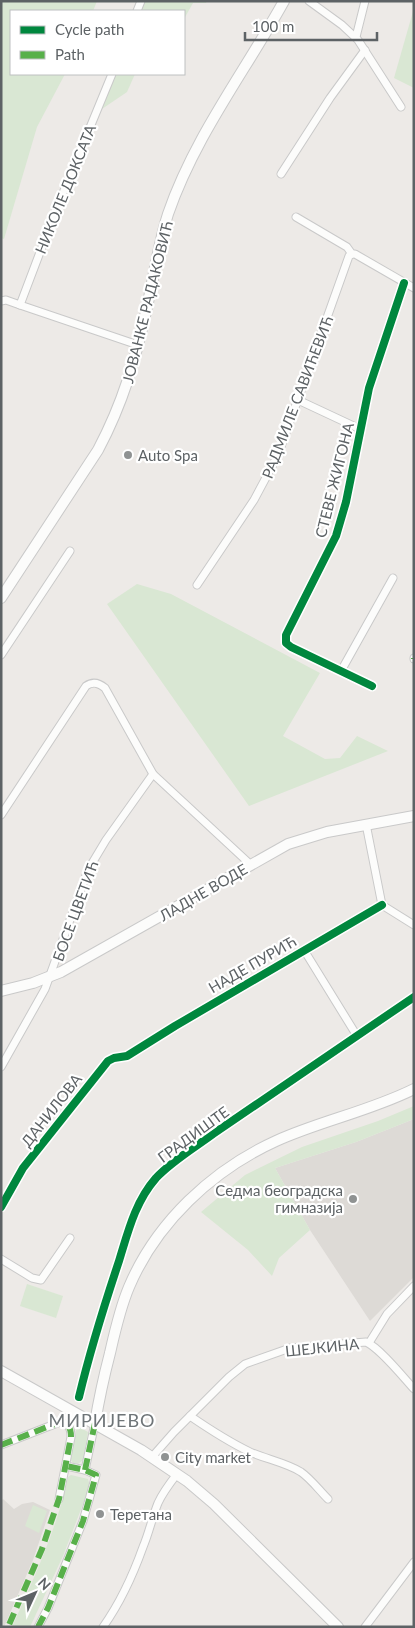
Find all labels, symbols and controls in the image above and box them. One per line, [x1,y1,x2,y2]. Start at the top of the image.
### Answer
legend [10,10,185,75]
scale bar [245,10,378,42]
text: 100 m [252,17,294,35]
text: Cycle path [55,20,124,38]
text: Path [55,45,85,63]
street label: НИКОЛЕ ДОКСАТА [31,121,99,256]
street label: ЈОВАНКЕ РАДАКОВИЋ [118,219,176,385]
street label: РАДМИЛЕ САВИЋЕВИЋ [258,313,336,481]
street label: СТЕВЕ ЖИГОНА [311,420,357,539]
place label: Auto Spa [138,446,198,464]
marker: Auto Spa [122,449,134,461]
street label: БОСЕ ЦВЕТИЋ [49,858,101,964]
street label: ЛАДНЕ ВОДЕ [155,860,250,925]
street label: НАДЕ ПУРИЋ [205,932,299,996]
street label: ДАНИЛОВА [17,1069,86,1150]
street label: ГРАДИШТЕ [154,1102,232,1166]
place label: Седма београдска гимназија [215,1181,343,1216]
marker: Седма београдска гимназија [347,1193,359,1205]
street label: ШЕЈКИНА [284,1334,361,1360]
district label: МИРИЈЕВО [48,1409,156,1431]
place label: City market [175,1448,252,1466]
marker: City market [159,1451,171,1463]
place label: Теретана [110,1505,172,1523]
marker: Теретана [94,1508,106,1520]
north arrow [10,1568,60,1618]
text: N [35,1574,55,1593]

